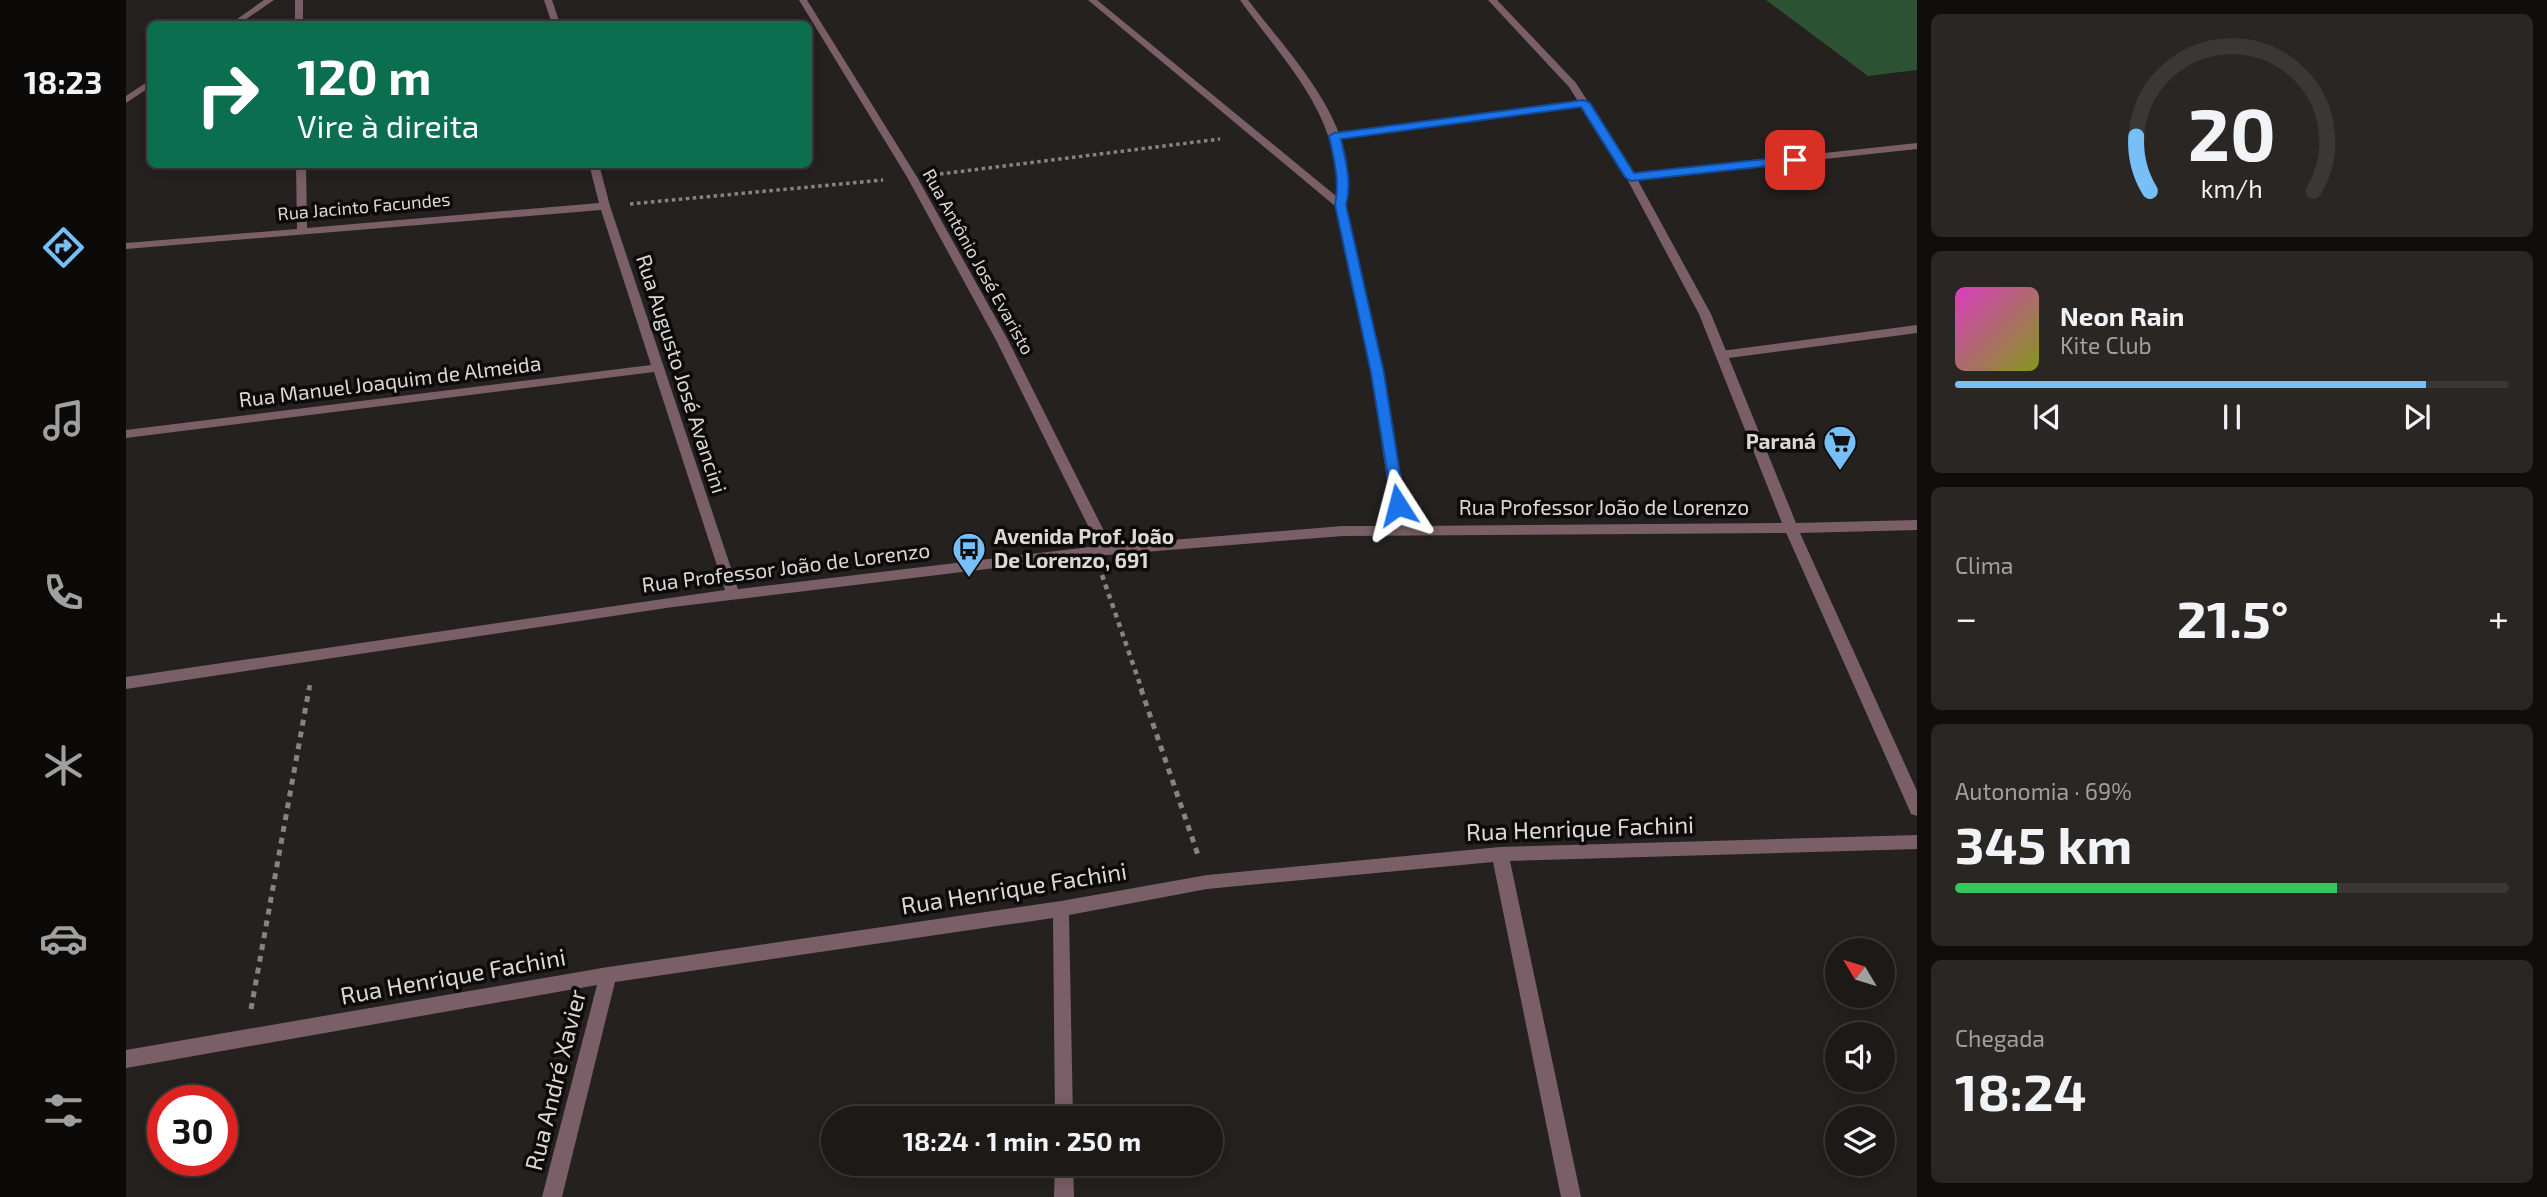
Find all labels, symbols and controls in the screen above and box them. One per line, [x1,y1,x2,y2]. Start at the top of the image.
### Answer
text: 120 m [297,46,431,105]
icon: right [182,49,273,140]
text: 18:23 [24,62,102,100]
text: 20 [2188,89,2276,177]
text: Vire à direita [297,106,479,144]
pin [1765,130,1825,190]
icon: arrive [1776,141,1814,179]
street label: Rua Antônio José Evaristo [919,165,1039,358]
text: km/h [2201,173,2263,203]
street label: Rua Jacinto Facundes [277,187,451,225]
icon: directions [39,223,88,272]
street label: Rua Augusto José Avancini [632,251,733,496]
text: Neon Rain [2060,300,2184,331]
text: Kite Club [2060,331,2152,359]
street label: Rua Manuel Joaquim de Almeida [237,350,543,411]
icon: music [39,396,88,445]
icon: previous [2028,398,2066,436]
icon: pause [2213,398,2251,436]
icon: next [2398,398,2436,436]
supermarket icon: Paraná [1821,423,1859,472]
place label: Paraná [1746,428,1816,453]
position arrow [1361,468,1435,542]
street label: Rua Professor João de Lorenzo [1459,494,1749,519]
place label: Avenida Prof. João De Lorenzo, 691 [994,523,1174,572]
bus stop icon: Avenida Prof. João De Lorenzo, 691 [950,530,988,579]
street label: Rua Professor João de Lorenzo [640,536,931,597]
text: Clima [1955,551,2013,579]
icon: phone [39,568,88,617]
text: 21.5° [2177,586,2289,648]
text: − [1955,594,1977,640]
text: + [2488,594,2509,640]
icon: climate [39,741,88,790]
text: Autonomia · 69% [1955,777,2132,805]
street label: Rua Henrique Fachini [1465,809,1694,846]
text: 345 km [1955,812,2132,874]
street label: Rua Henrique Fachini [899,855,1129,920]
icon: car [39,914,88,963]
north arrow [1825,938,1895,1008]
map controls [1825,938,1895,1176]
street label: Rua Henrique Fachini [338,941,568,1010]
street label: Rua André Xavier [518,986,591,1173]
button: sound [1825,1022,1895,1092]
text: Chegada [1955,1024,2045,1052]
text: 18:24 [1955,1059,2087,1121]
speed limit sign: 30 [147,1085,238,1176]
icon: filters [39,1086,88,1135]
button: layers [1825,1106,1895,1176]
text: 18:24 · 1 min · 250 m [903,1125,1141,1156]

